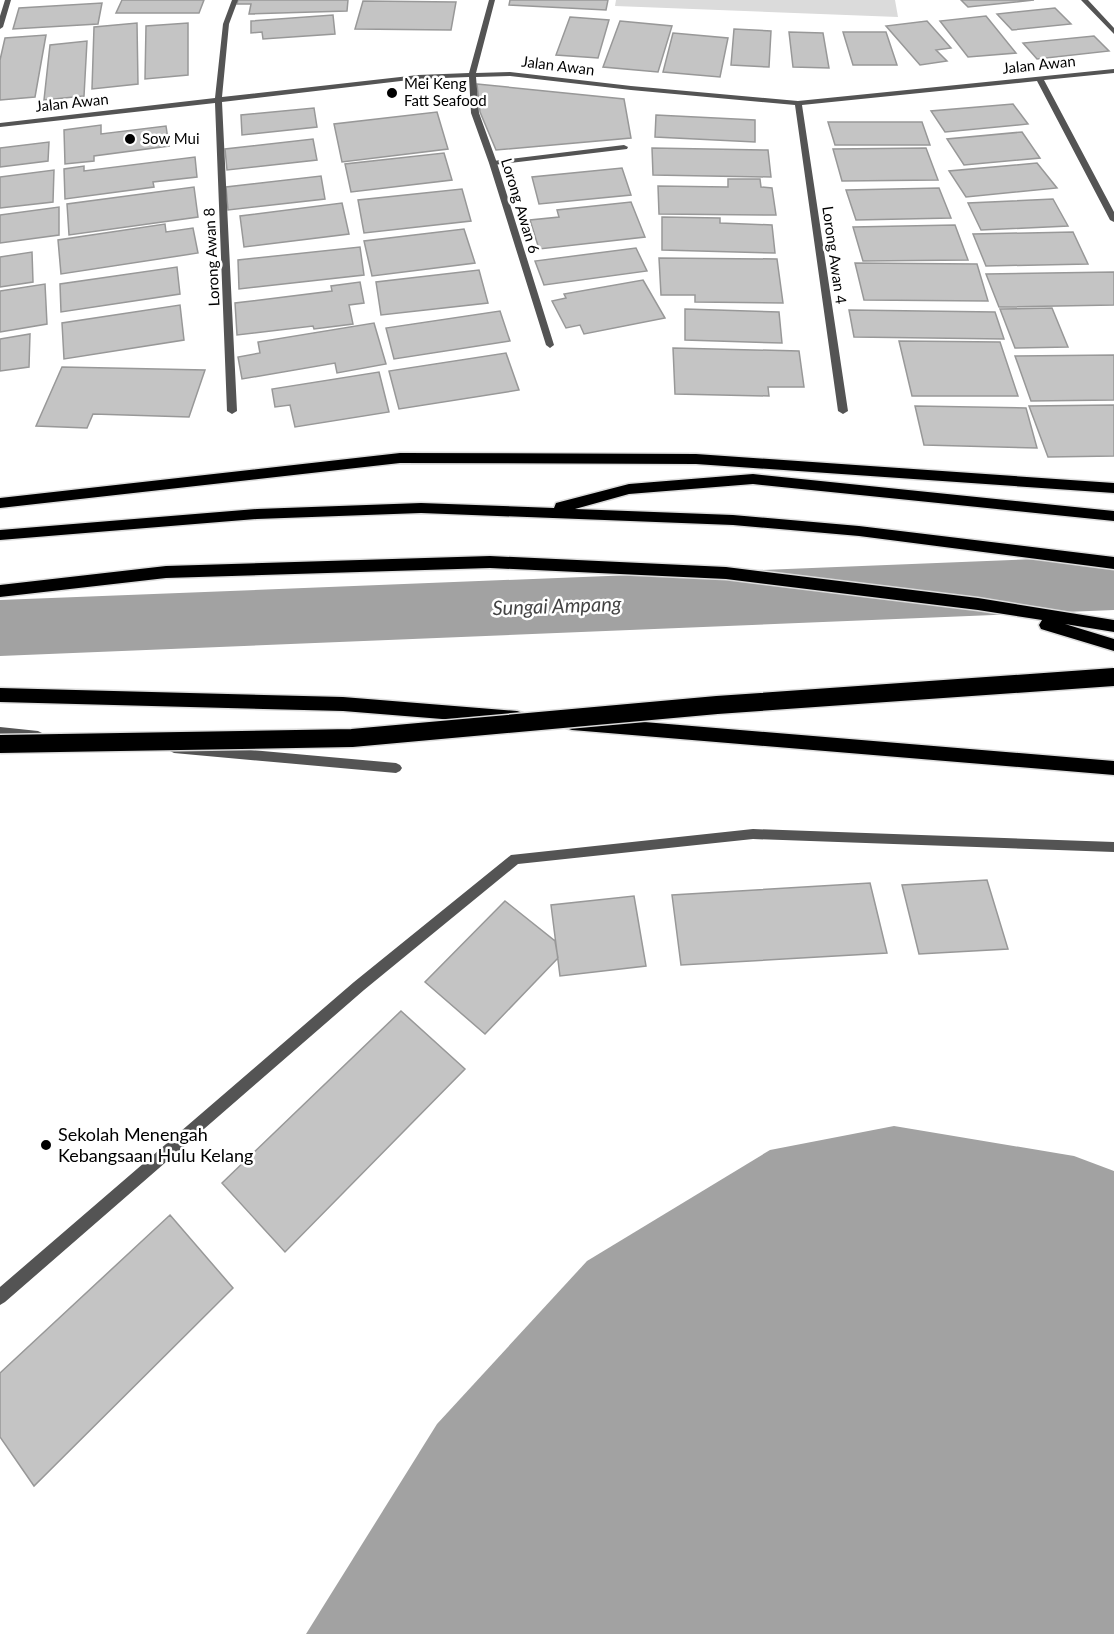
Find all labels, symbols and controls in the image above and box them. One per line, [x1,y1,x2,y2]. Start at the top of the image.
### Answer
street label: Jalan Awan [1001,51,1076,77]
street label: Jalan Awan [521,52,596,78]
place label: Mei Keng Fatt Seafood [404,74,487,109]
marker: Mei Keng Fatt Seafood [385,86,399,100]
street label: Jalan Awan [34,89,109,115]
place label: Sow Mui [142,129,200,147]
marker: Sow Mui [123,132,137,146]
street label: Lorong Awan 6 [498,156,544,256]
street label: Lorong Awan 4 [819,205,851,305]
street label: Lorong Awan 8 [199,207,223,307]
water label: Sungai Ampang [492,591,622,619]
place label: Sekolah Menengah Kebangsaan Hulu Kelang [58,1123,253,1166]
marker: Sekolah Menengah Kebangsaan Hulu Kelang [39,1138,53,1152]

